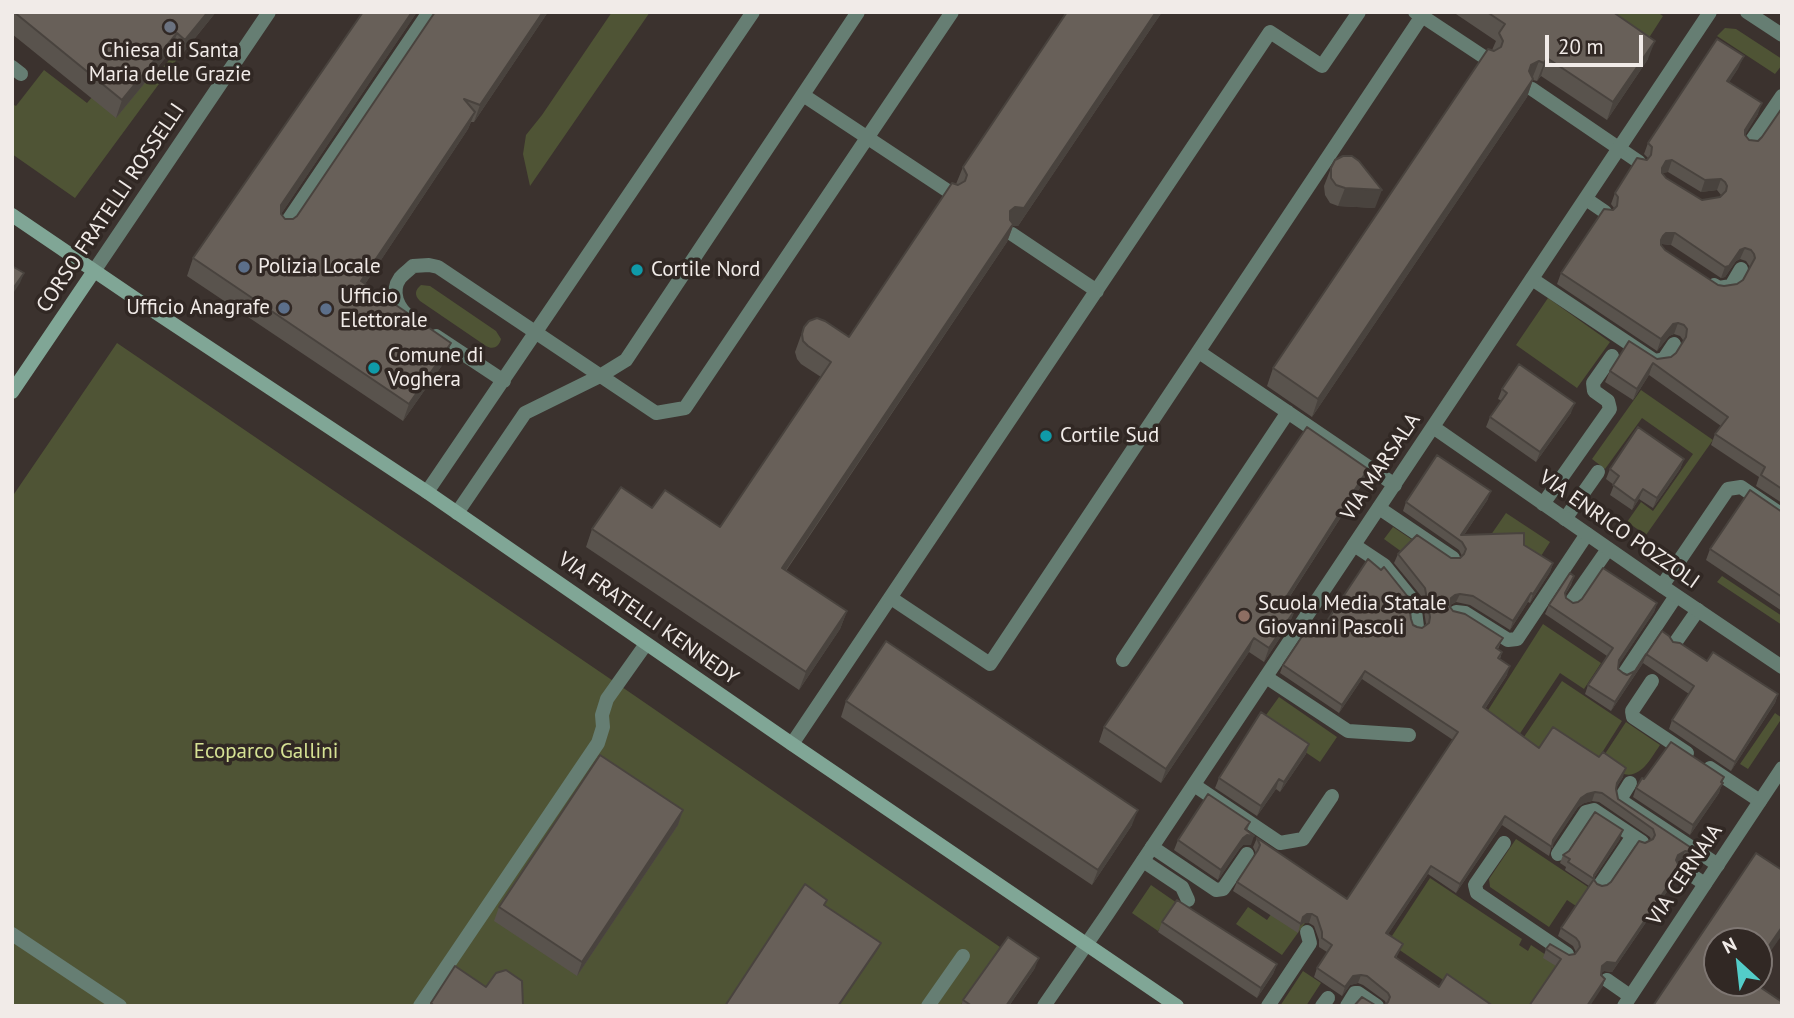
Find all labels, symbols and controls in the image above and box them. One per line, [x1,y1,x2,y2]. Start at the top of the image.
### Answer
marker: Chiesa di Santa Maria delle Grazie [162,19,178,35]
scale bar [1549,21,1647,65]
text: 20 m [1558,33,1604,60]
place label: Chiesa di Santa Maria delle Grazie [89,38,251,88]
street label: CORSO FRATELLI ROSSELLI [32,99,190,317]
place label: Polizia Locale [258,254,381,280]
place label: Cortile Nord [651,257,760,283]
marker: Polizia Locale [236,259,252,275]
marker: Cortile Nord [629,262,645,278]
place label: Ufficio Elettorale [340,284,428,334]
place label: Ufficio Anagrafe [126,295,270,321]
marker: Ufficio Anagrafe [276,300,292,316]
marker: Ufficio Elettorale [318,301,334,317]
place label: Comune di Voghera [388,343,484,393]
marker: Comune di Voghera [366,360,382,376]
street label: VIA MARSALA [1336,409,1426,525]
place label: Cortile Sud [1060,423,1159,449]
marker: Cortile Sud [1038,428,1054,444]
street label: VIA ENRICO POZZOLI [1534,465,1704,595]
street label: VIA FRATELLI KENNEDY [553,547,743,691]
place label: Scuola Media Statale Giovanni Pascoli [1258,591,1447,641]
marker: Scuola Media Statale Giovanni Pascoli [1236,608,1252,624]
park label: Ecoparco Gallini [194,739,338,765]
street label: VIA CERNAIA [1642,820,1728,930]
north arrow [1703,927,1773,997]
text: N [1718,932,1740,959]

